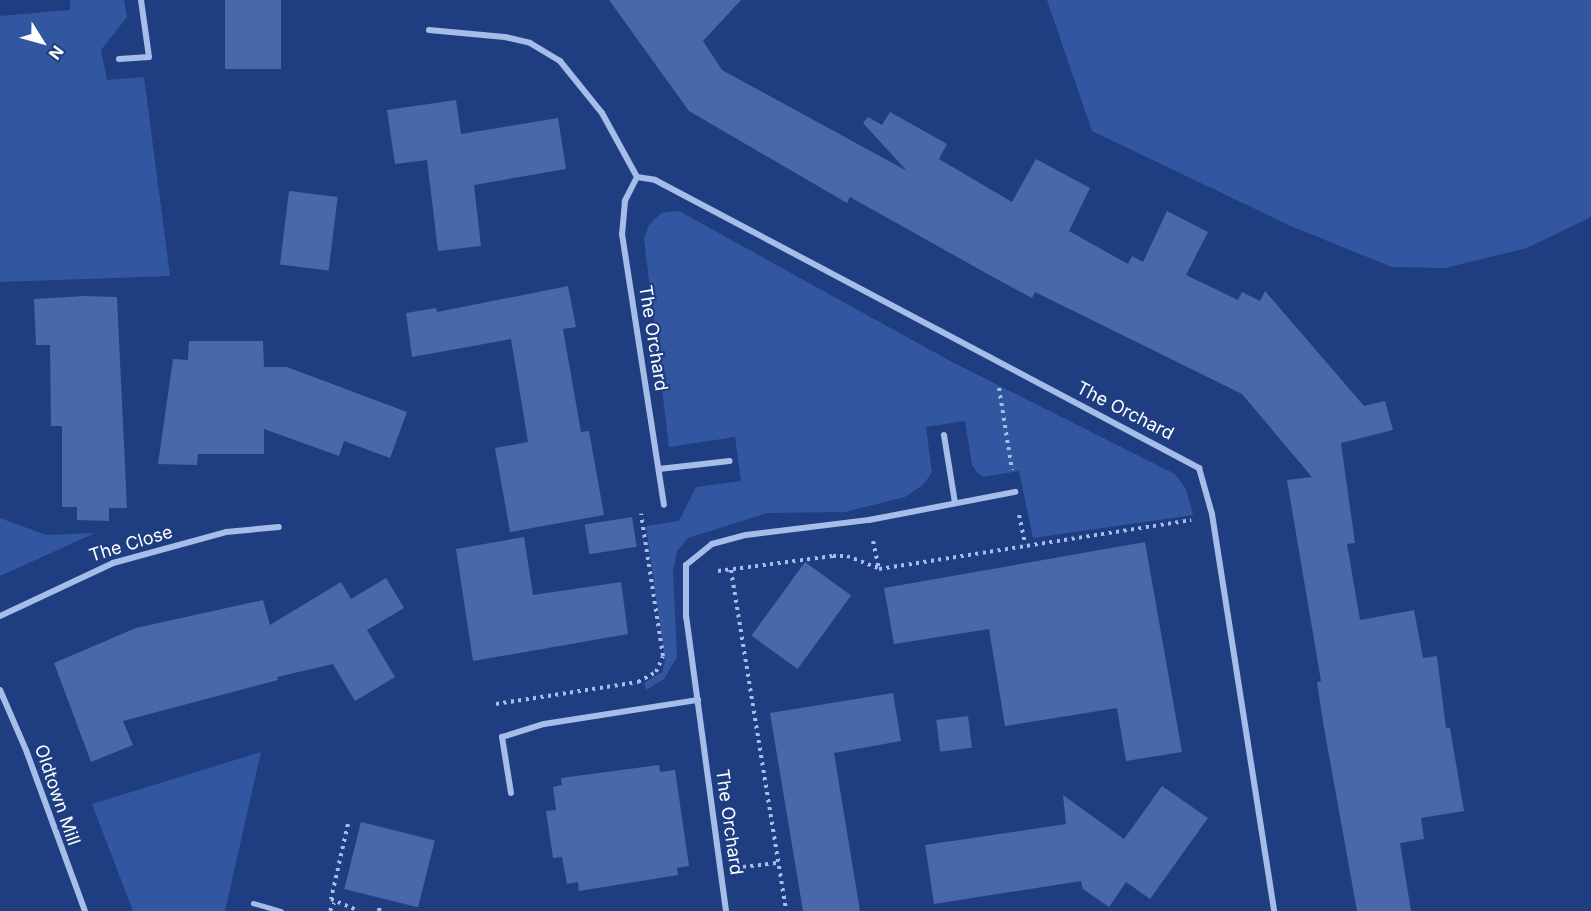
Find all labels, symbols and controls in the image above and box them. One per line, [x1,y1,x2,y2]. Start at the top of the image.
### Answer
north arrow [12,12,72,72]
text: N [45,42,68,64]
street label: The Orchard [634,284,672,392]
street label: The Orchard [1073,377,1177,445]
street label: The Close [87,521,175,567]
street label: Oldtown Mill [30,742,84,848]
street label: The Orchard [711,768,747,876]

